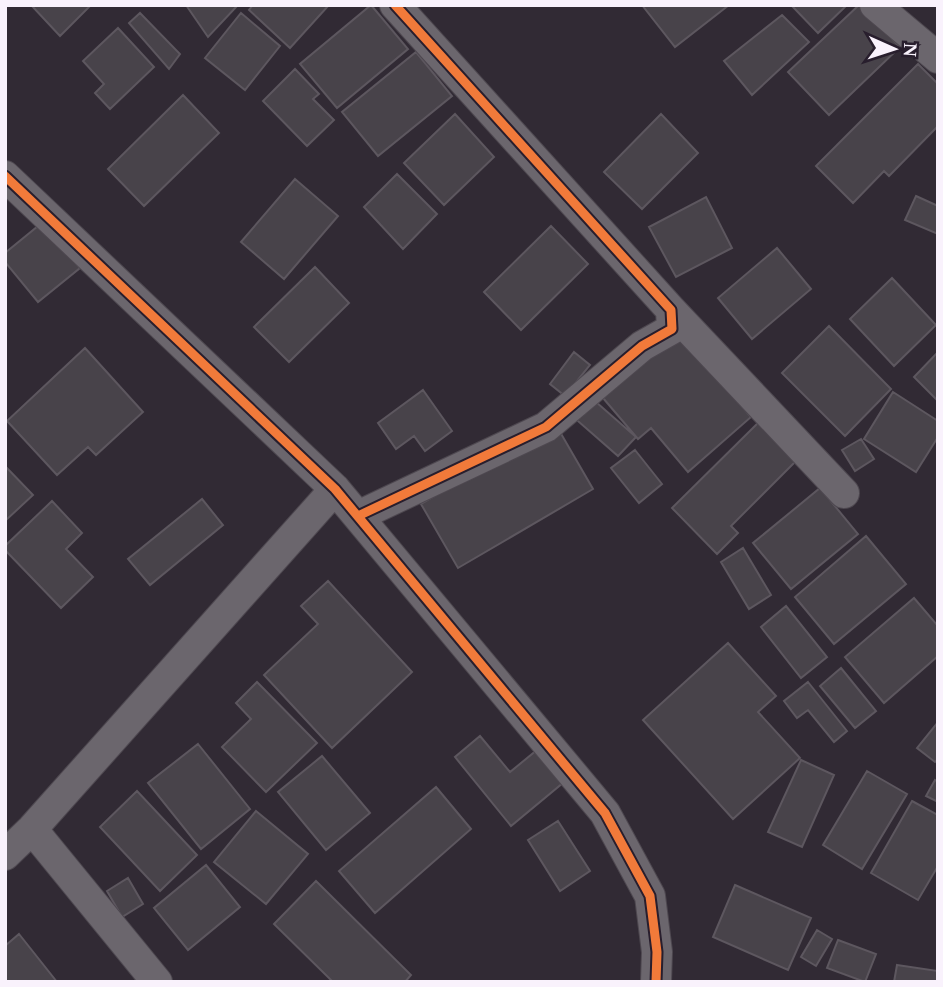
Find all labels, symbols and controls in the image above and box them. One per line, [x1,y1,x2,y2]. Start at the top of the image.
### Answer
north arrow [859,14,929,84]
text: N [900,42,921,58]

